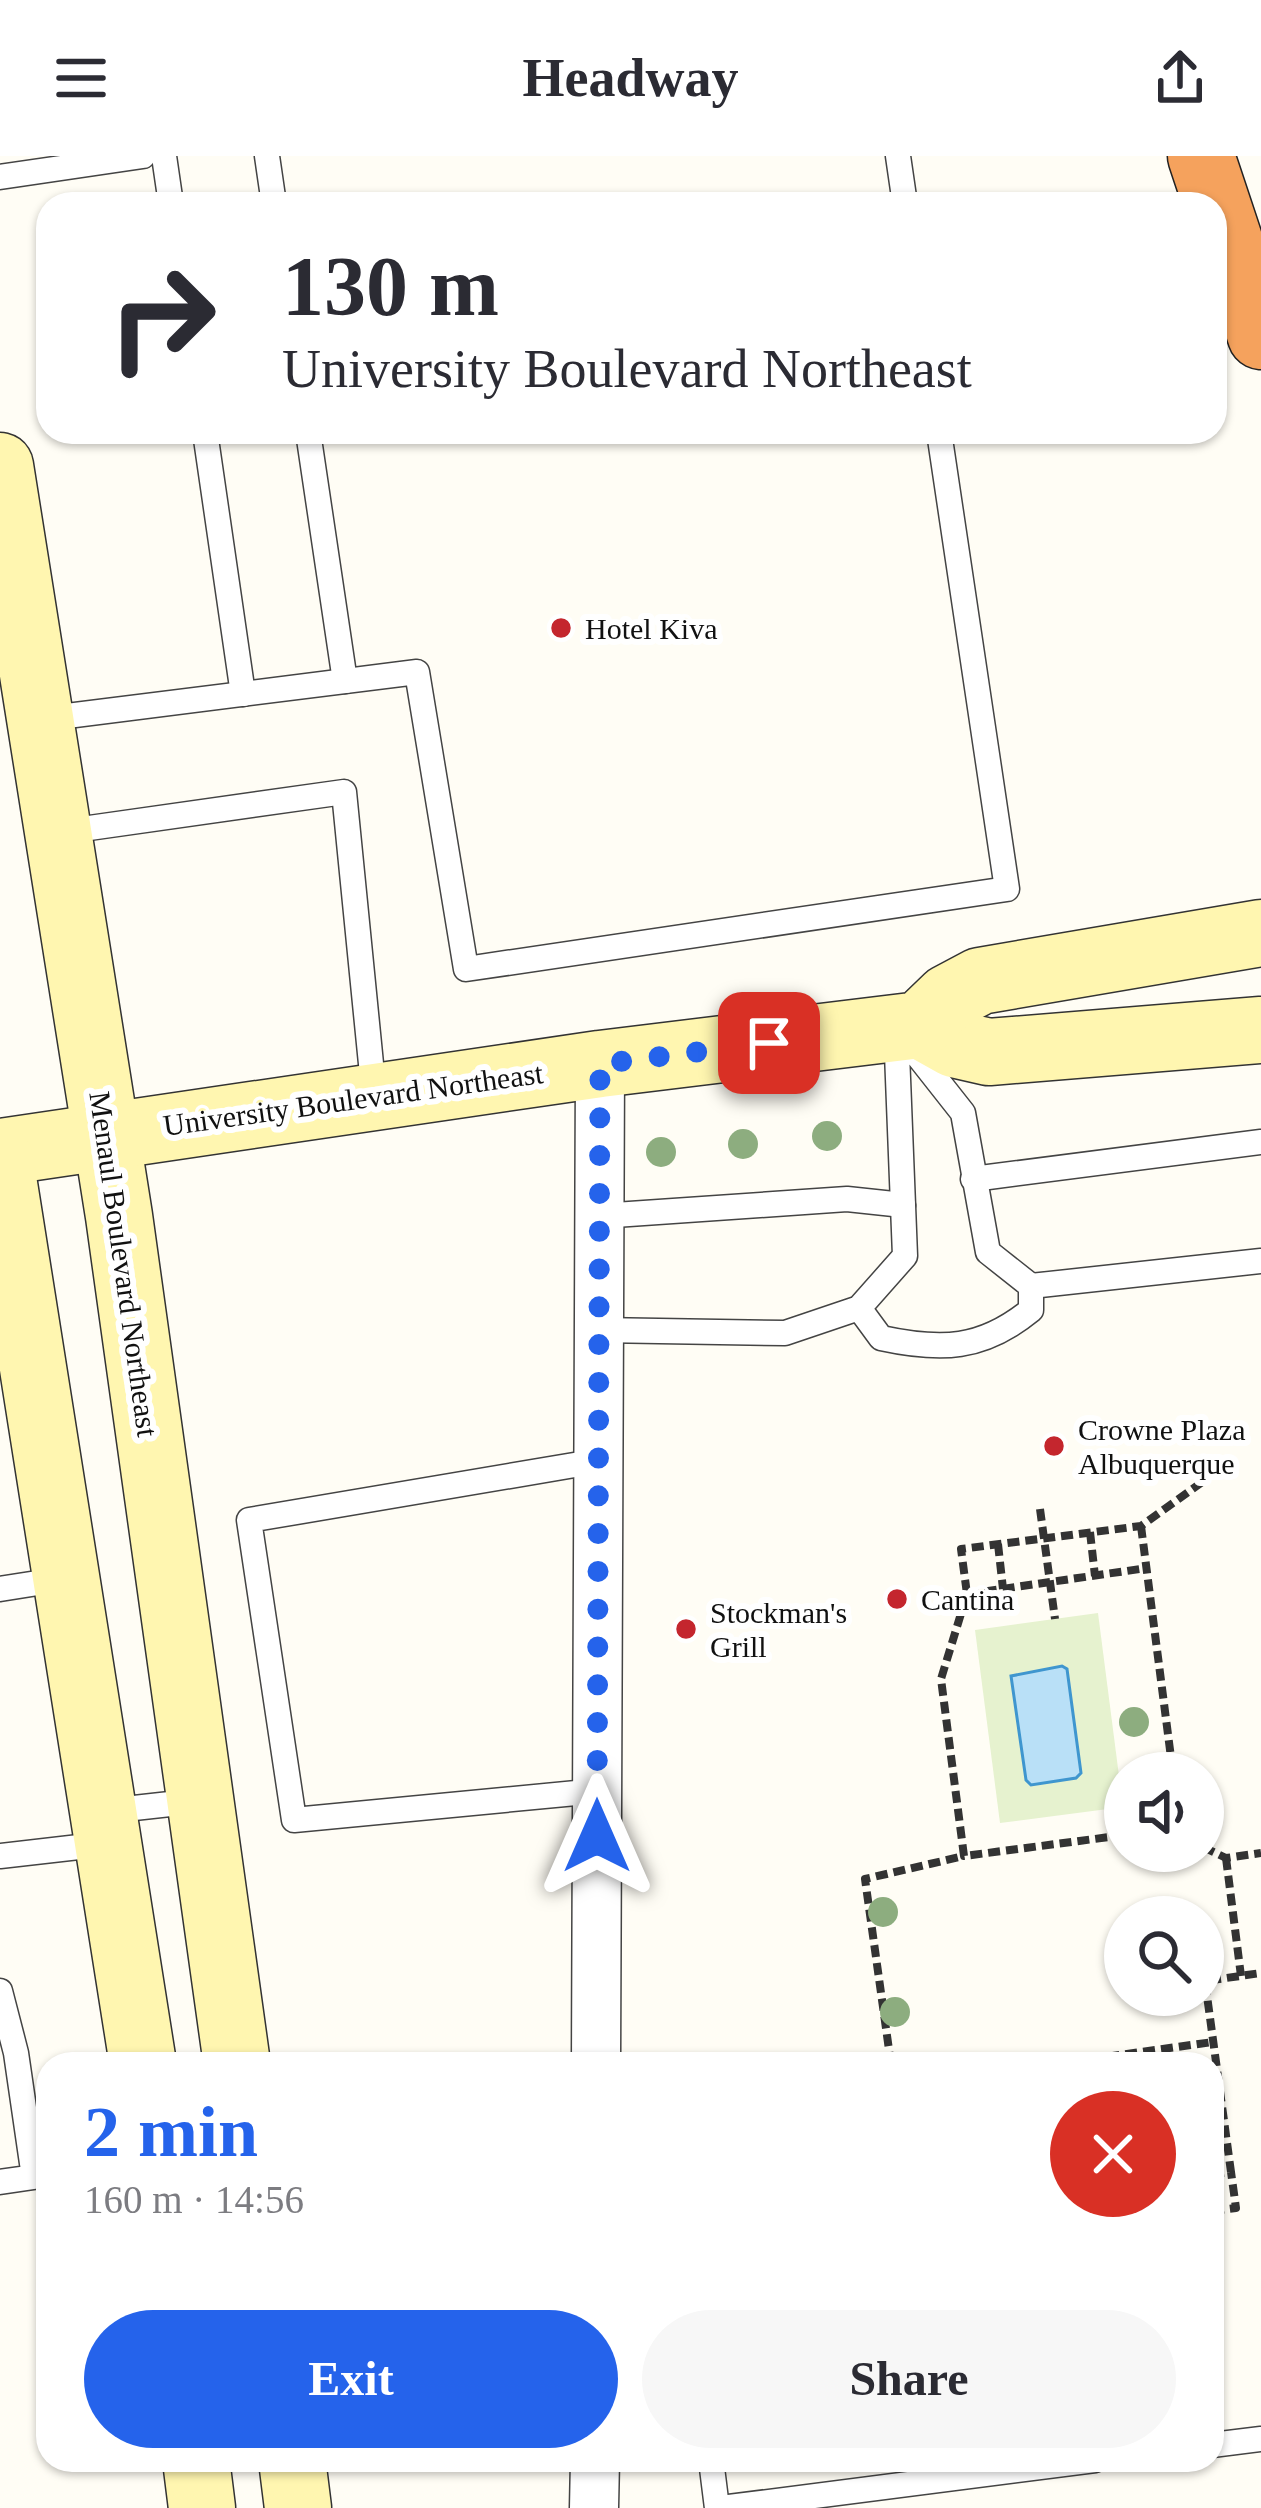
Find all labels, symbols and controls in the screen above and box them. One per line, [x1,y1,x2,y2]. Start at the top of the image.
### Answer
icon: menu [48,45,114,111]
icon: share [1147,45,1213,111]
text: Headway [523,48,739,108]
icon: right [84,240,240,396]
text: 130 m [282,240,499,333]
text: University Boulevard Northeast [282,339,972,399]
place label: Hotel Kiva [585,612,717,645]
marker: Hotel Kiva [548,615,574,641]
pin [718,992,820,1094]
icon: arrive [736,1010,802,1076]
street label: University Boulevard Northeast [161,1056,546,1142]
street label: Menaul Boulevard Northeast [83,1089,165,1439]
place label: Crowne Plaza Albuquerque [1078,1413,1245,1480]
marker: Crowne Plaza Albuquerque [1041,1433,1067,1459]
place label: Cantina [921,1583,1014,1616]
marker: Cantina [884,1586,910,1612]
place label: Stockman's Grill [710,1596,847,1663]
marker: Stockman's Grill [673,1616,699,1642]
map controls [1104,1752,1224,2016]
button: sound [1104,1752,1224,1872]
position arrow [534,1773,660,1899]
button: search [1104,1896,1224,2016]
button: close [1050,2091,1176,2217]
text: 2 min [84,2092,258,2172]
text: 160 m · 14:56 [84,2178,304,2221]
button: Exit [84,2310,618,2448]
button: Share [642,2310,1176,2448]

